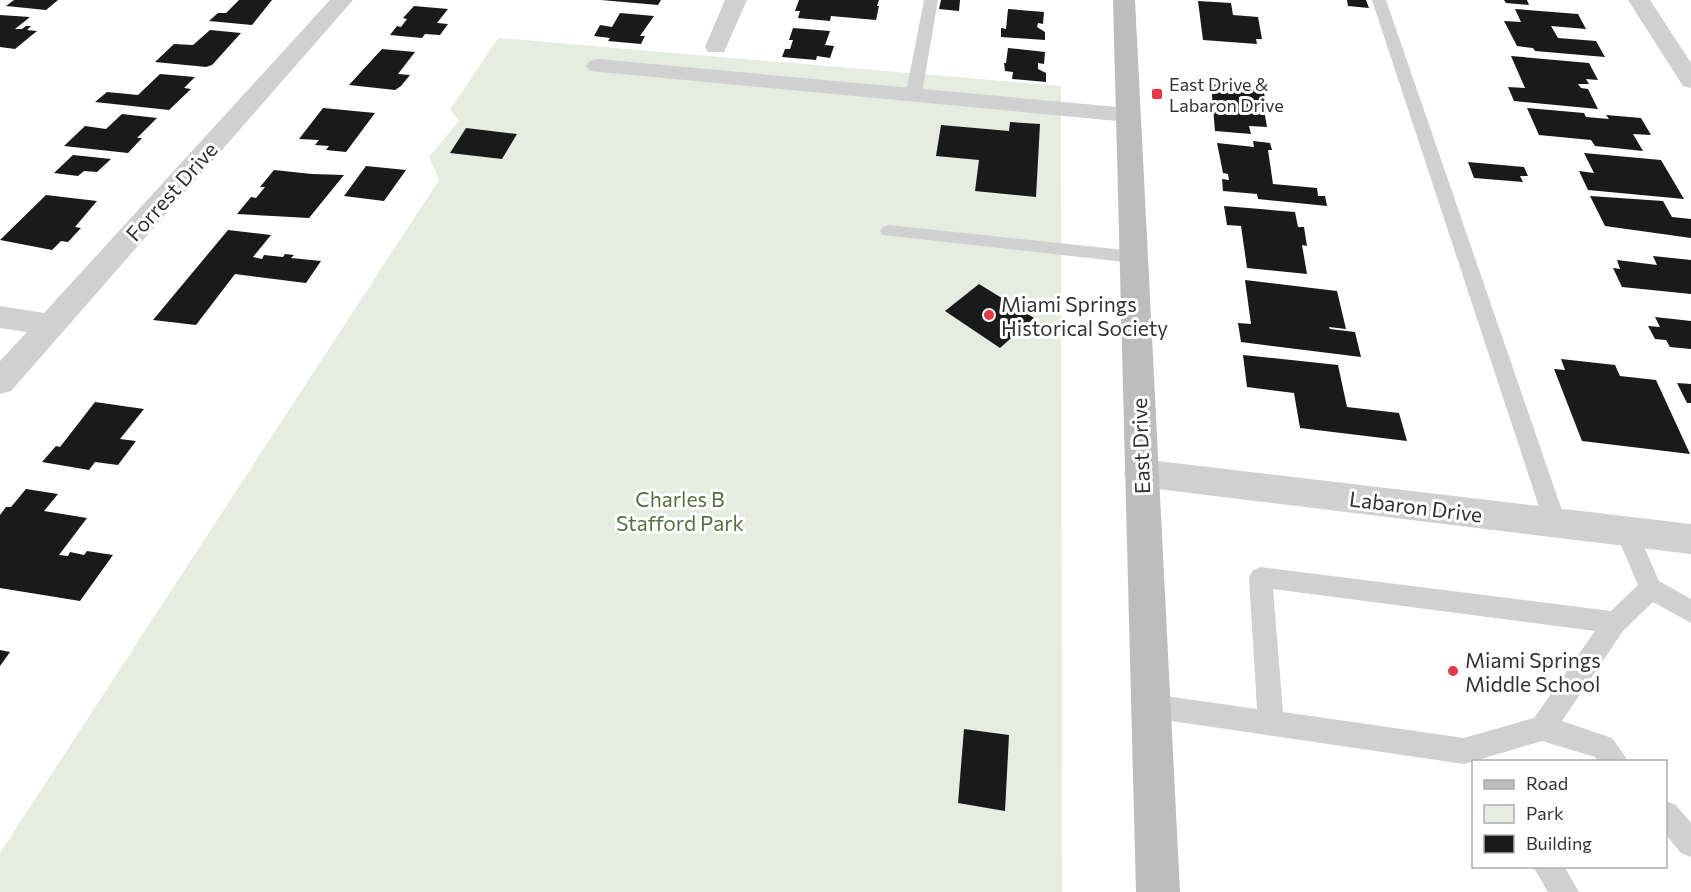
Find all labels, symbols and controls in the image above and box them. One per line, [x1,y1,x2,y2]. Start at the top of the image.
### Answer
place label: East Drive & Labaron Drive [1169,73,1284,116]
marker: East Drive & Labaron Drive [1150,87,1164,101]
street label: Forrest Drive [120,136,222,246]
place label: Miami Springs Historical Society [1001,291,1168,340]
marker: Miami Springs Historical Society [982,308,996,322]
street label: East Drive [1126,397,1154,495]
street label: Labaron Drive [1348,485,1484,527]
park label: Charles B Stafford Park [616,486,744,535]
place label: Miami Springs Middle School [1465,647,1601,696]
marker: Miami Springs Middle School [1446,664,1460,678]
legend [1472,760,1667,868]
text: Road [1526,772,1568,794]
text: Park [1526,802,1564,824]
text: Building [1526,832,1592,854]

